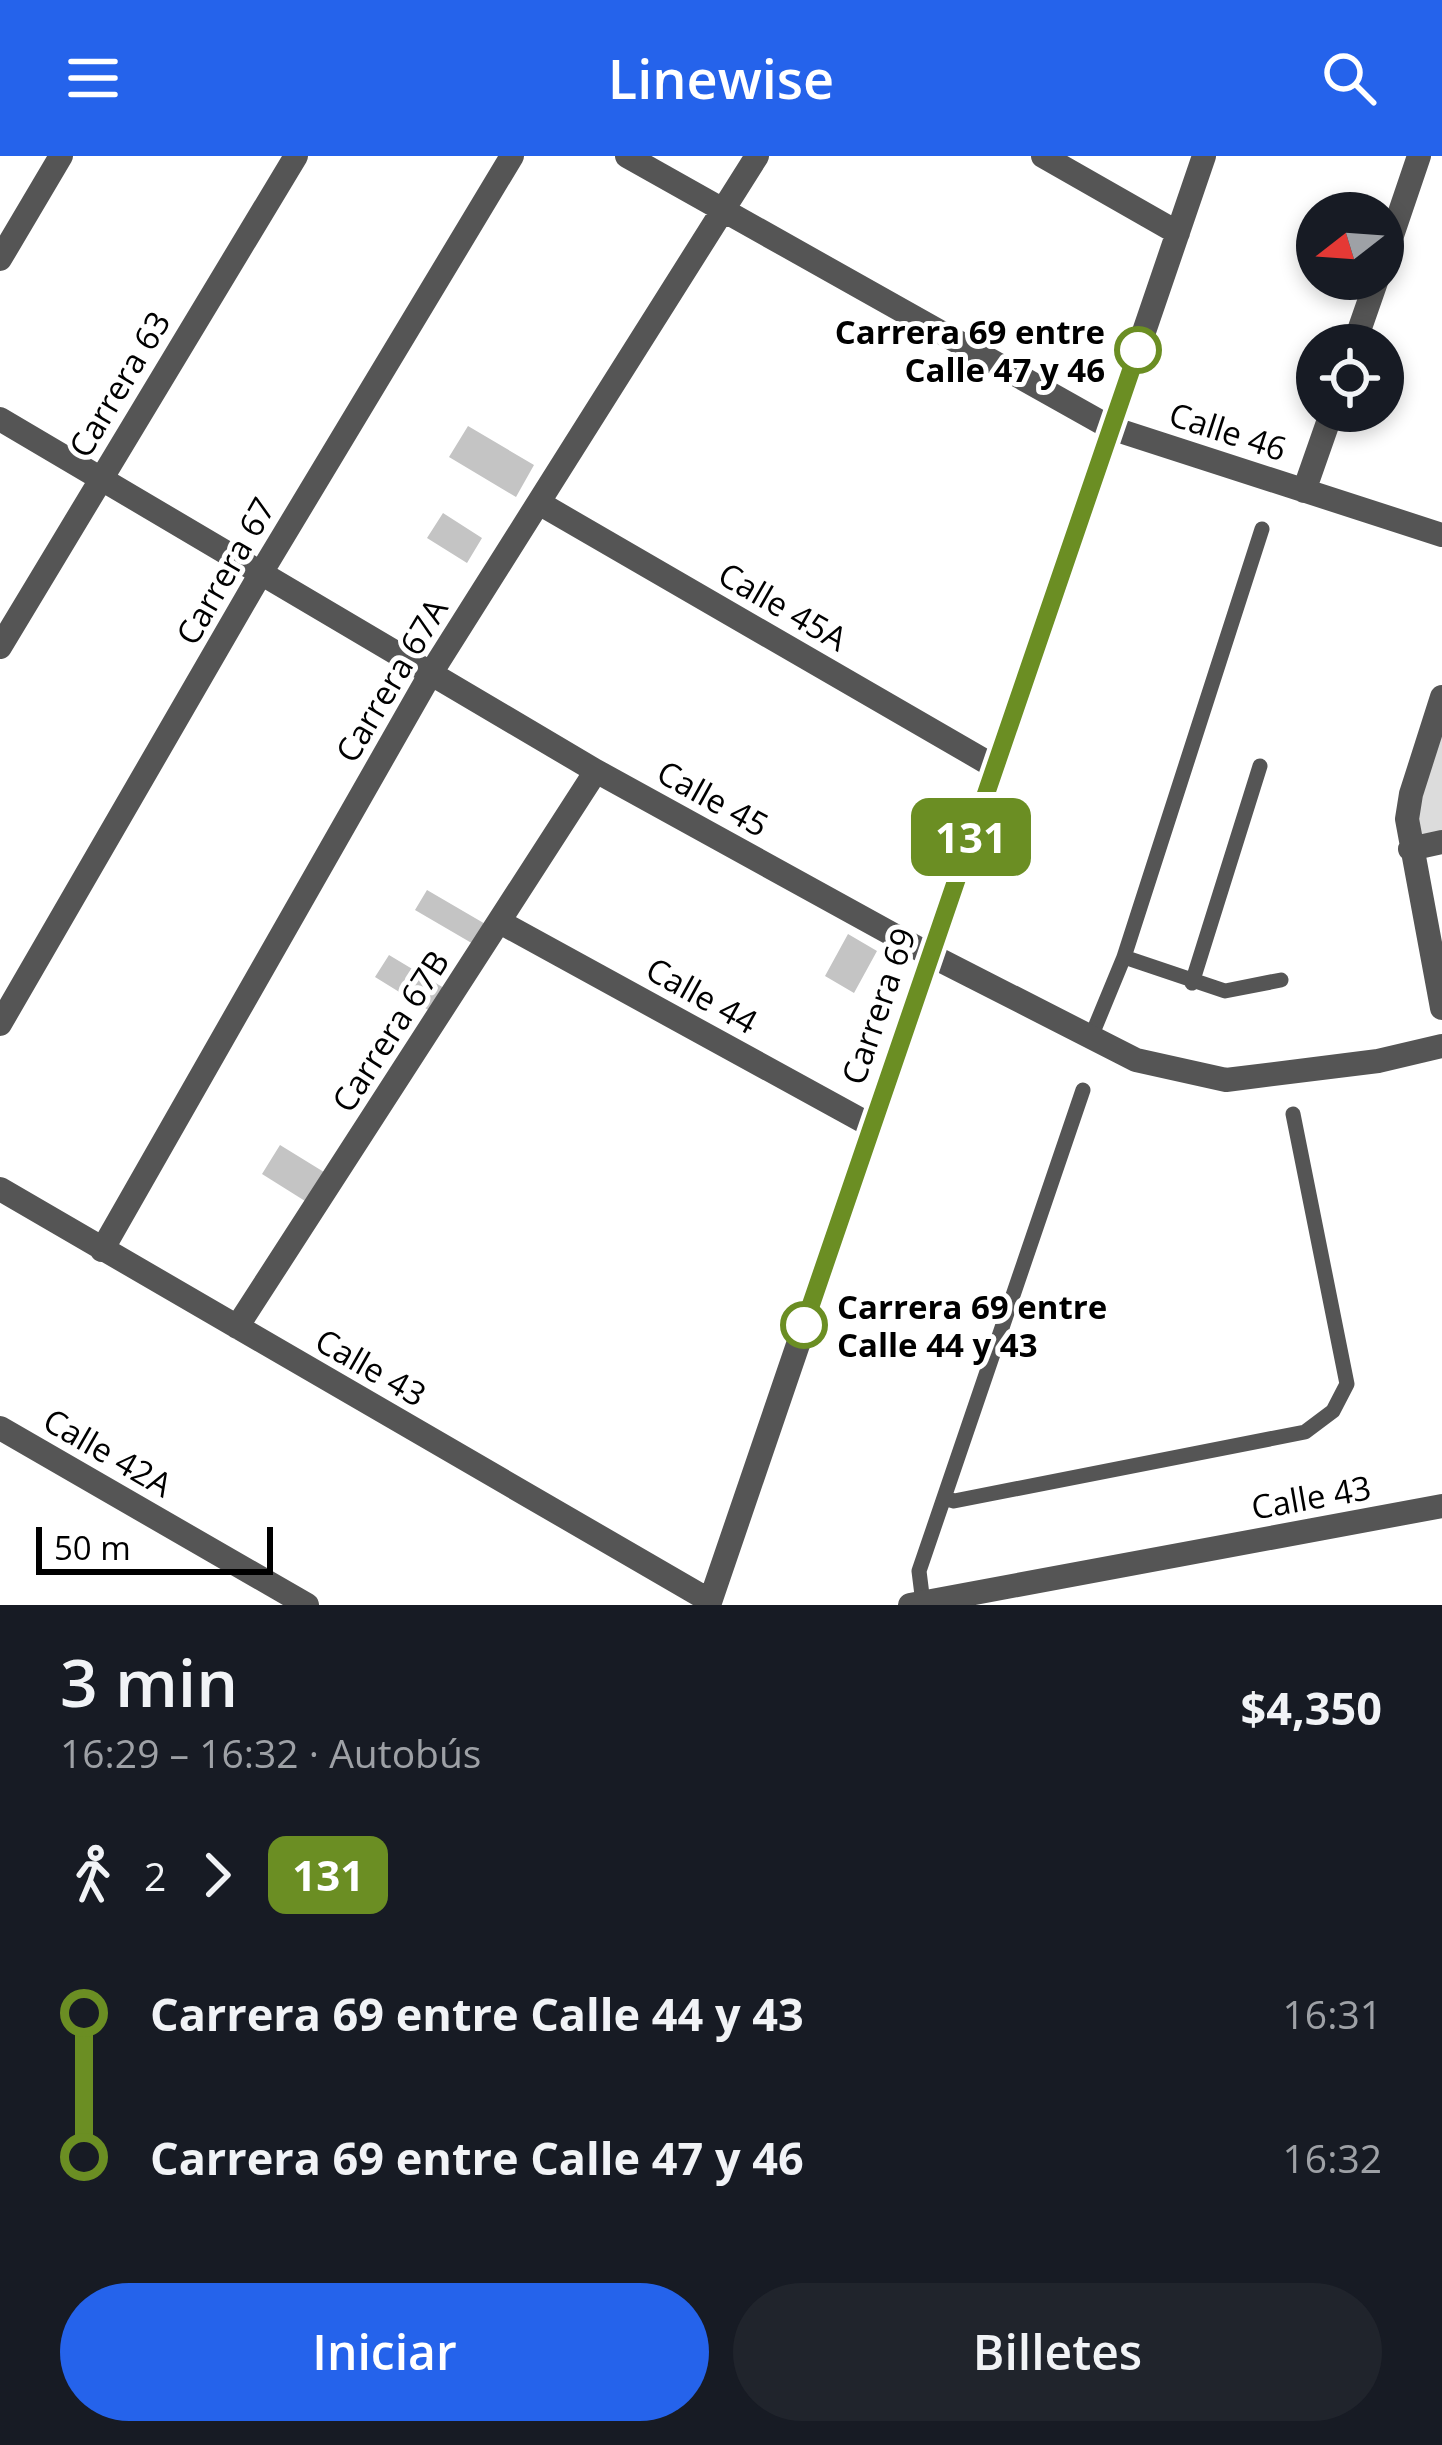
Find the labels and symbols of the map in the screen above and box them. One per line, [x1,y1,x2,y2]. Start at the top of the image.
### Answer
north arrow [1296,192,1404,300]
street label: Carrera 63 [58,303,180,465]
place label: Carrera 69 entre Calle 47 y 46 [835,309,1105,392]
marker: Carrera 69 entre Calle 47 y 46 [1116,328,1160,372]
street label: Calle 46 [1164,391,1292,471]
street label: Carrera 67 [165,489,285,653]
street label: Calle 45A [710,551,856,661]
street label: Carrera 67A [324,590,458,770]
street label: Calle 45 [649,749,777,847]
line badge: 131 [902,798,1040,876]
street label: Carrera 69 [830,922,926,1090]
street label: Carrera 67B [321,942,459,1120]
street label: Calle 44 [638,946,766,1044]
place label: Carrera 69 entre Calle 44 y 43 [837,1284,1107,1367]
marker: Carrera 69 entre Calle 44 y 43 [782,1303,826,1347]
street label: Calle 43 [308,1317,434,1417]
street label: Calle 42A [35,1397,181,1507]
street label: Calle 43 [1248,1464,1374,1530]
scale bar [36,1521,273,1574]

